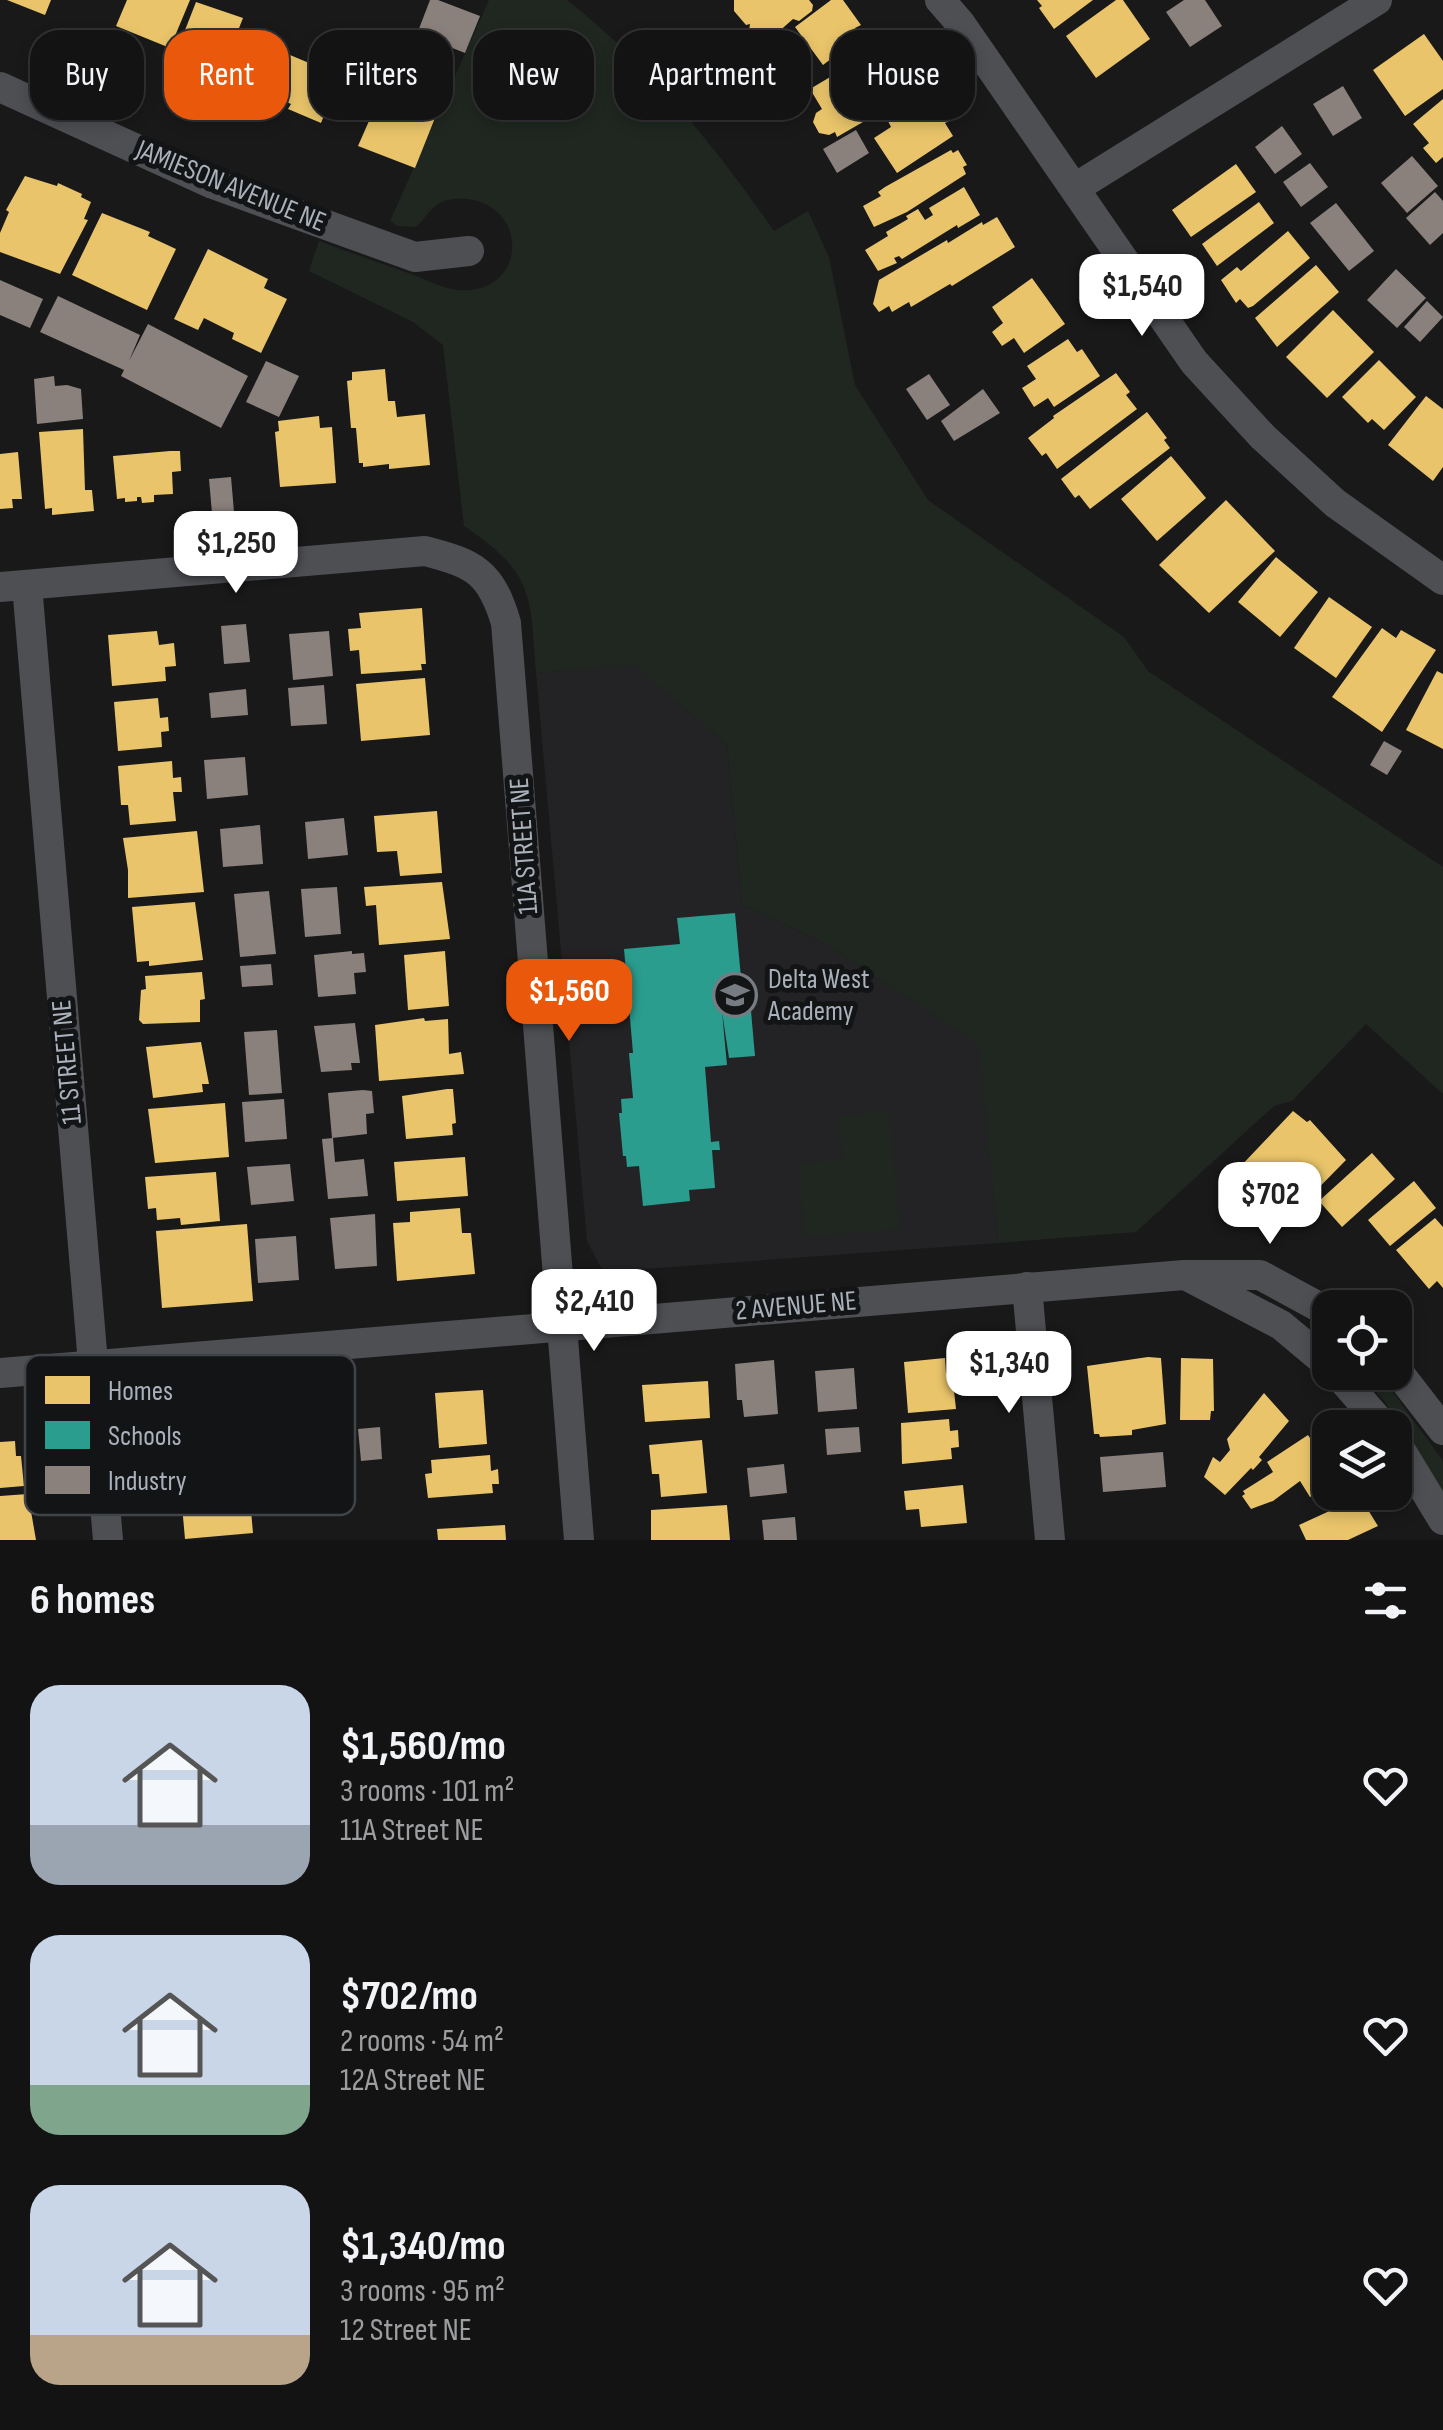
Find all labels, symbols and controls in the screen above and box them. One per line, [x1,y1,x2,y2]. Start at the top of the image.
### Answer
chip: Buy [30,30,144,120]
chip: Rent [164,30,289,120]
chip: Filters [309,30,453,120]
chip: New [473,30,594,120]
chip: Apartment [614,30,811,120]
chip: House [831,30,975,120]
street label: JAMIESON AVENUE NE [131,133,330,239]
pin: $1,540 [1061,254,1223,339]
text: $1,540 [1101,267,1183,306]
pin: $1,250 [155,511,317,596]
text: $1,250 [196,524,276,563]
street label: 11A STREET NE [503,776,545,916]
pin: $1,560 [488,959,650,1044]
place label: Delta West Academy [767,963,869,1028]
text: $1,560 [528,972,610,1011]
school or university icon: Delta West Academy [712,972,758,1018]
street label: 11 STREET NE [45,998,89,1126]
pin: $702 [1211,1162,1329,1247]
text: $702 [1240,1175,1300,1214]
pin: $2,410 [513,1269,675,1354]
text: $2,410 [554,1282,634,1321]
street label: 2 AVENUE NE [734,1284,858,1328]
map controls [1312,1290,1412,1510]
button: locate [1312,1290,1412,1390]
pin: $1,340 [928,1331,1090,1416]
text: $1,340 [968,1344,1050,1383]
legend [25,1355,355,1515]
text: Homes [108,1375,173,1408]
button: layers [1312,1410,1412,1510]
text: Schools [108,1420,182,1453]
text: Industry [108,1465,187,1498]
icon: filters [1358,1573,1413,1628]
text: 6 homes [30,1575,155,1626]
text: $1,560/mo [340,1721,506,1772]
icon: home [110,1725,230,1845]
icon: heart [1358,1758,1413,1813]
text: 3 rooms · 101 m² [340,1772,515,1811]
text: 11A Street NE [340,1811,484,1850]
text: $702/mo [340,1971,478,2022]
icon: home [110,1975,230,2095]
icon: heart [1358,2008,1413,2063]
text: 2 rooms · 54 m² [340,2022,504,2061]
text: 12A Street NE [340,2061,486,2100]
text: $1,340/mo [340,2221,506,2272]
icon: home [110,2225,230,2345]
icon: heart [1358,2258,1413,2313]
text: 3 rooms · 95 m² [340,2272,505,2311]
text: 12 Street NE [340,2311,472,2350]

